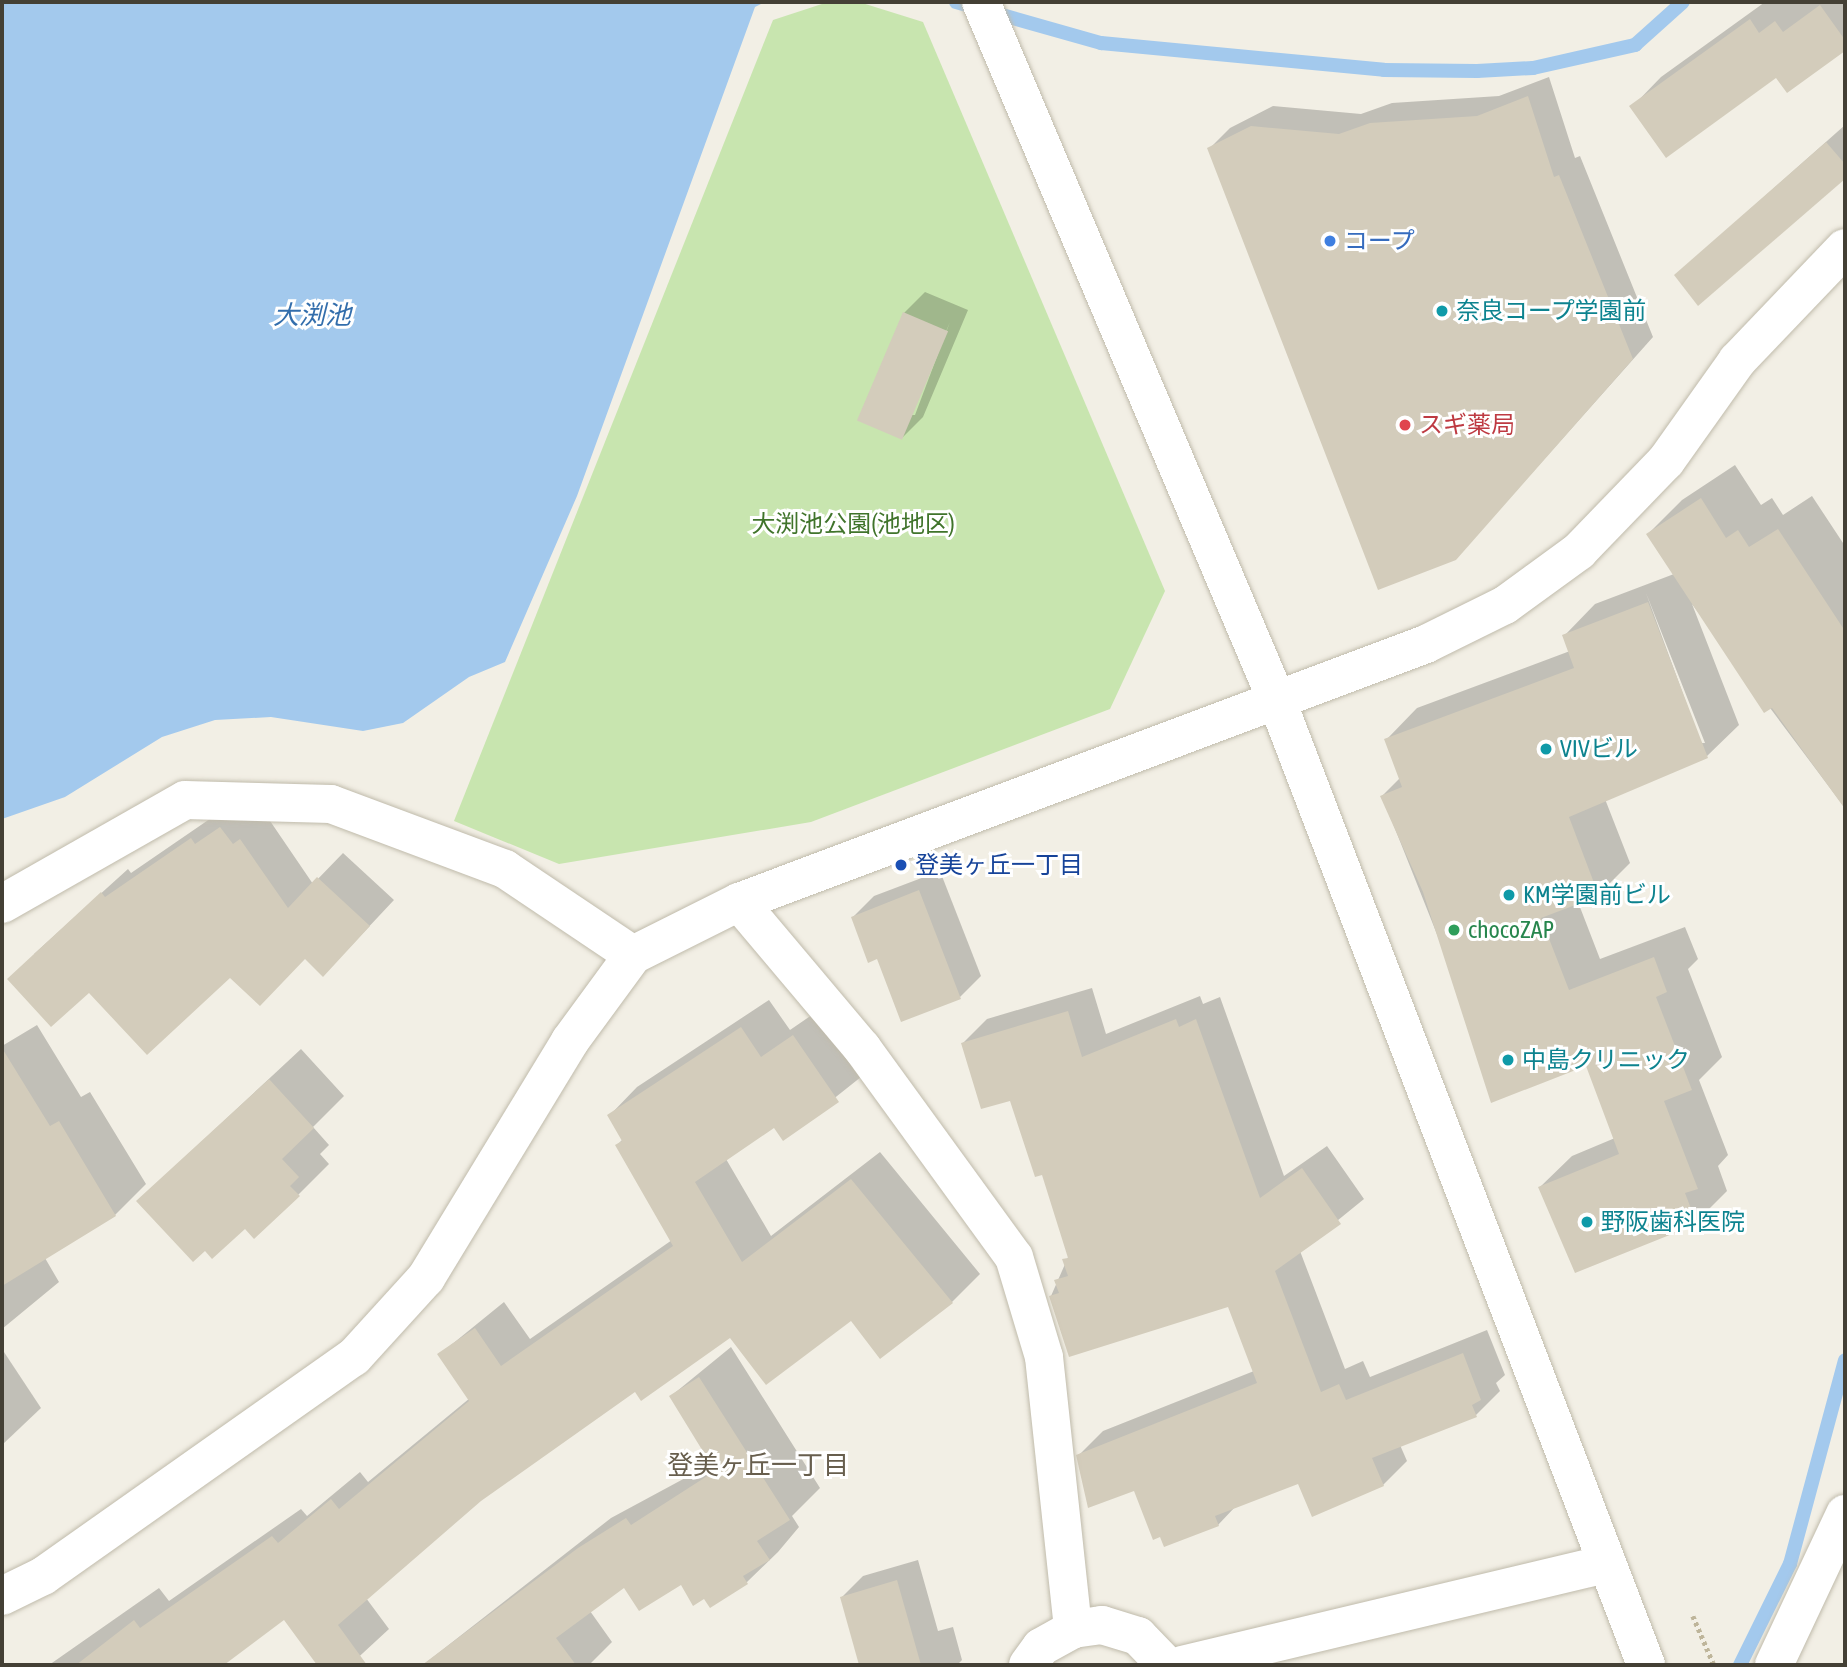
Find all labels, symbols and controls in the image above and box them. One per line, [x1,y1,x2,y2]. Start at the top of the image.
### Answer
place label: コープ [1344,227,1416,255]
marker: コープ [1322,233,1338,249]
place label: 奈良コープ学園前 [1456,297,1648,325]
water label: 大渕池 [273,300,351,332]
marker: 奈良コープ学園前 [1434,303,1450,319]
place label: スギ薬局 [1419,411,1515,439]
marker: スギ薬局 [1397,417,1413,433]
park label: 大渕池公園(池地区) [751,510,955,538]
place label: VIVビル [1560,735,1638,763]
marker: VIVビル [1538,741,1554,757]
place label: 登美ヶ丘一丁目 [915,851,1083,879]
marker: 登美ヶ丘一丁目 [893,857,909,873]
place label: KM学園前ビル [1523,881,1671,909]
marker: KM学園前ビル [1501,887,1517,903]
place label: chocoZAP [1468,916,1554,944]
marker: chocoZAP [1446,922,1462,938]
place label: 中島クリニック [1522,1046,1690,1074]
marker: 中島クリニック [1500,1052,1516,1068]
place label: 野阪歯科医院 [1601,1208,1745,1236]
marker: 野阪歯科医院 [1579,1214,1595,1230]
district label: 登美ヶ丘一丁目 [667,1450,849,1482]

